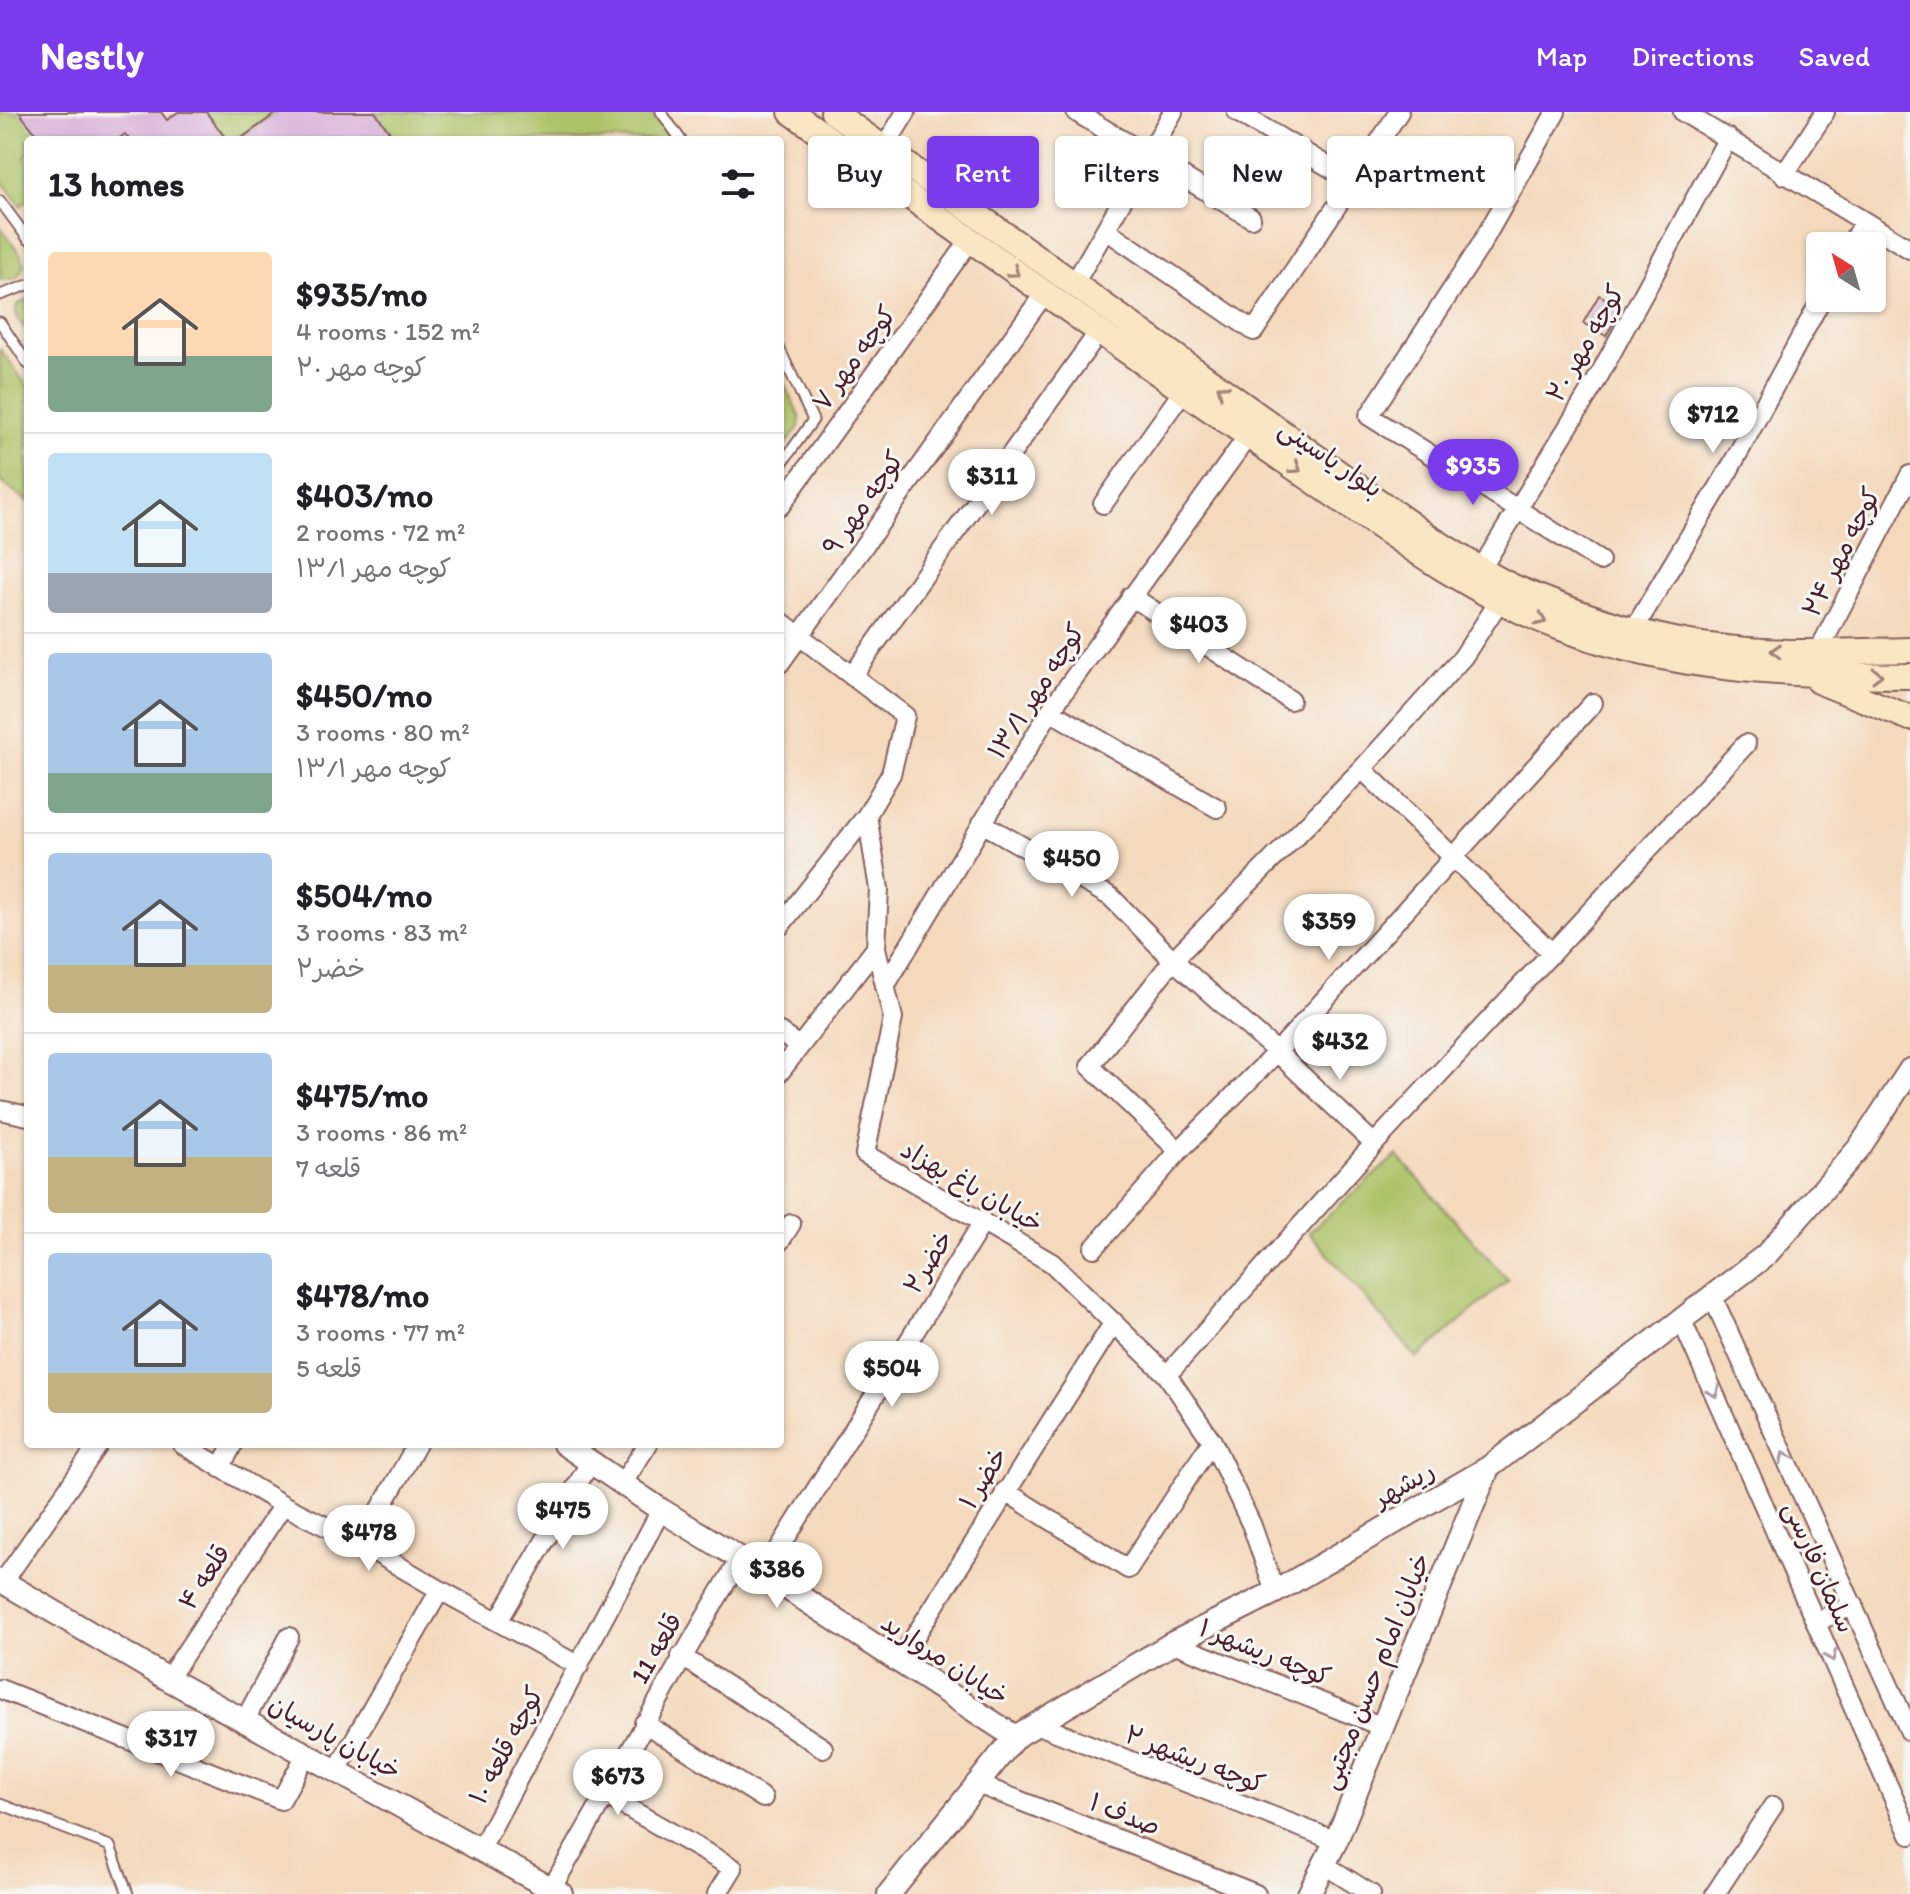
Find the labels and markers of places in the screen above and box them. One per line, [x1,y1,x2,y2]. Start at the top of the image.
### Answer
pin: $712 [1666,387,1760,455]
pin: $935 [1426,439,1520,507]
pin: $311 [945,449,1039,517]
pin: $403 [1152,597,1246,665]
pin: $450 [1025,831,1119,899]
pin: $359 [1282,894,1376,962]
pin: $432 [1293,1014,1387,1082]
pin: $504 [845,1341,939,1409]
pin: $475 [516,1483,610,1551]
pin: $478 [322,1505,416,1573]
pin: $386 [730,1542,824,1610]
pin: $317 [124,1711,218,1779]
pin: $673 [571,1749,665,1817]

